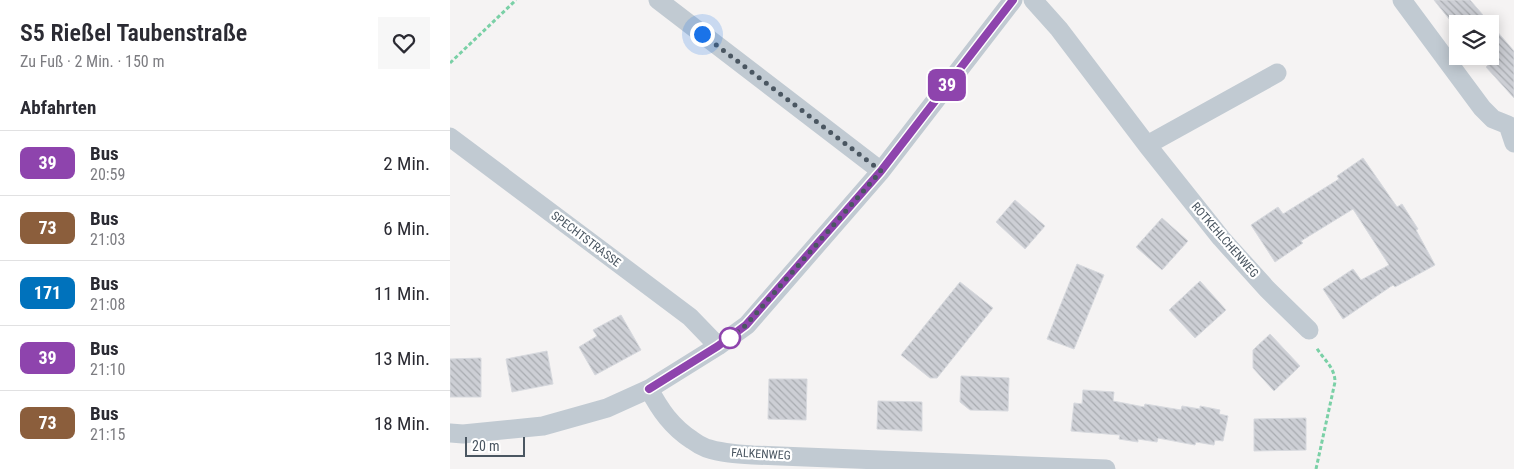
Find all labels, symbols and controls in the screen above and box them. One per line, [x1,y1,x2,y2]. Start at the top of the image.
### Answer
map controls [1449,15,1499,65]
button: layers [1449,15,1499,65]
button: heart [378,17,430,69]
text: S5 Rießel Taubenstraße [20,19,247,47]
your location [690,22,715,47]
text: Zu Fuß · 2 Min. · 150 m [20,52,164,71]
line badge: 39 [924,69,970,101]
text: 39 [938,74,956,95]
text: Abfahrten [20,96,96,119]
text: Bus [90,142,119,165]
text: 39 [38,152,57,173]
text: 2 Min. [383,152,430,175]
text: 20:59 [90,165,125,184]
street label: ROTKEHLCHENWEG [1189,200,1261,280]
text: Bus [90,207,119,230]
street label: SPECHTSTRASSE [549,208,623,270]
text: 73 [38,217,57,238]
text: 6 Min. [383,217,430,240]
text: 21:03 [90,230,125,249]
text: Bus [90,272,119,295]
text: 171 [34,282,61,303]
text: 11 Min. [374,282,430,305]
text: 21:08 [90,295,125,314]
unlabelled marker [719,327,741,349]
text: Bus [90,337,119,360]
text: 39 [38,347,57,368]
text: 13 Min. [374,347,430,370]
text: 21:10 [90,360,125,379]
text: Bus [90,402,119,425]
text: 73 [38,412,57,433]
text: 18 Min. [374,412,430,435]
text: 21:15 [90,425,125,444]
scale bar [465,434,525,457]
text: 20 m [472,438,500,454]
street label: FALKENWEG [731,445,791,463]

